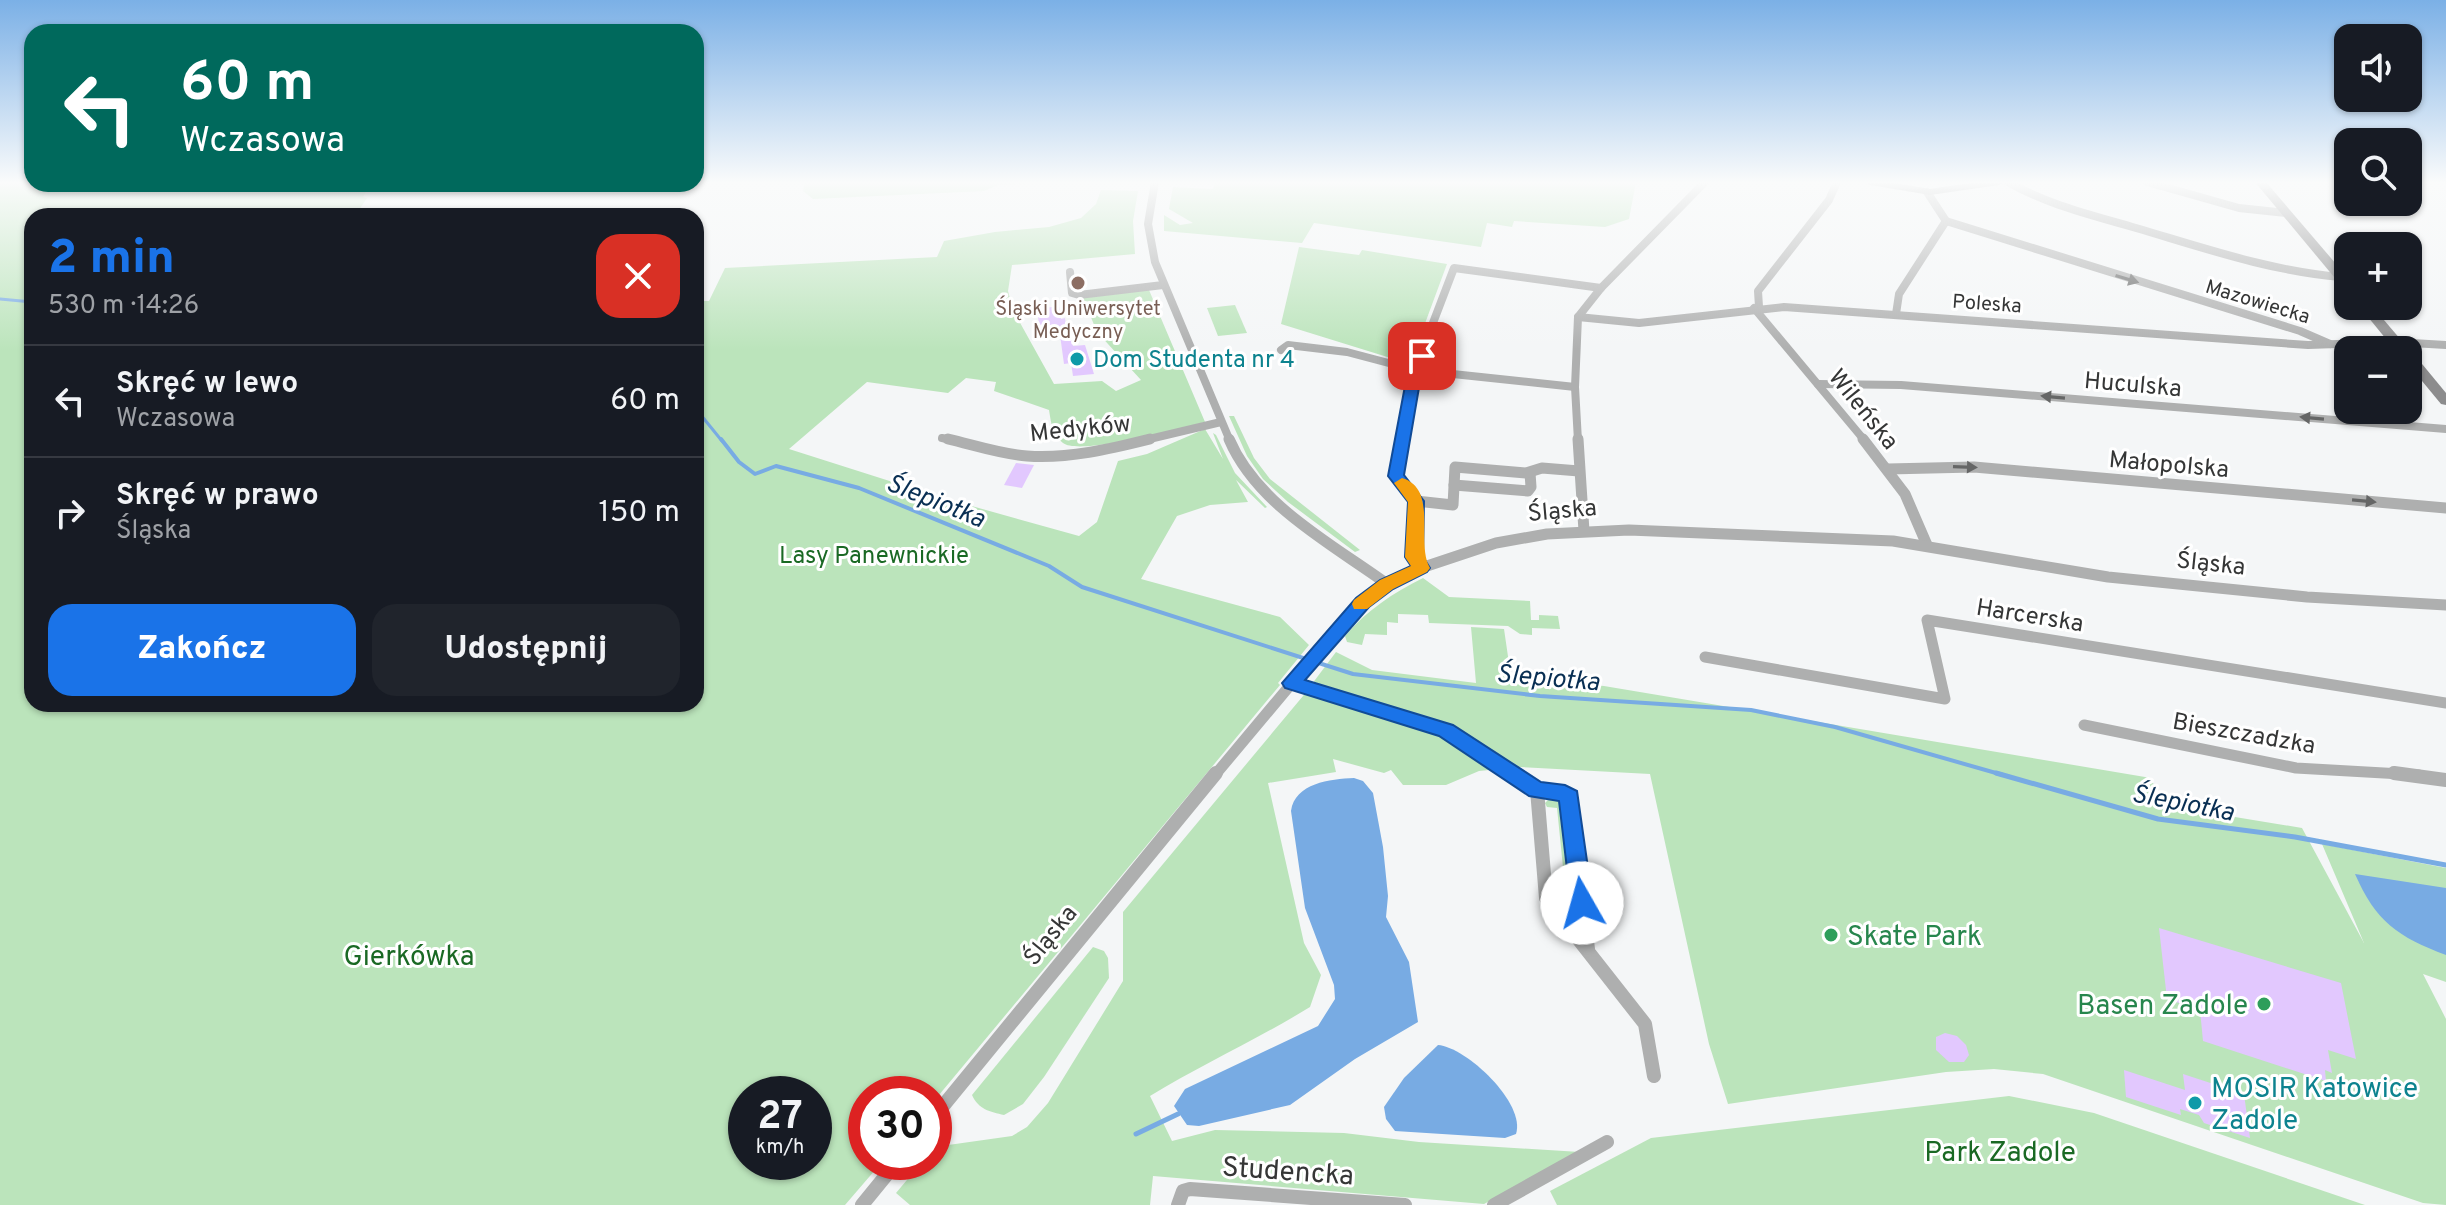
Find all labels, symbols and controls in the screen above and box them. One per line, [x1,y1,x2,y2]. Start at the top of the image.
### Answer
map controls [2334,24,2422,424]
button: sound [2334,24,2422,112]
text: 60 m [180,50,314,120]
icon: left [48,56,152,160]
text: Wczasowa [180,119,345,165]
button: search [2334,128,2422,216]
text: 2 min [48,230,175,290]
button: + [2334,232,2422,320]
button: close [596,234,680,318]
one-way arrow [2116,273,2140,286]
marker: Śląski Uniwersytet Medyczny [1069,274,1087,292]
street label: Mazowiecka [2202,275,2313,331]
text: 530 m · 14:26 [48,290,199,323]
street label: Poleska [1951,290,2023,320]
place label: Śląski Uniwersytet Medyczny [995,295,1161,346]
pin [1388,322,1456,390]
icon: arrive [1400,334,1444,378]
button: − [2334,336,2422,424]
place label: Dom Studenta nr 4 [1093,346,1295,376]
marker: Dom Studenta nr 4 [1068,350,1086,368]
street label: Wileńska [1821,364,1904,457]
text: Skręć w lewo [116,366,298,403]
street label: Huculska [2083,367,2183,405]
icon: left [48,379,92,423]
text: 60 m [610,383,680,420]
one-way arrow [2040,390,2065,403]
text: Wczasowa [116,403,235,436]
street label: Medyków [1028,410,1132,450]
one-way arrow [2299,411,2324,424]
street label: Małopolska [2108,446,2230,486]
one-way arrow [1953,461,1978,474]
water label: Ślepiotka [881,466,991,537]
text: Skręć w prawo [116,478,319,515]
icon: right [48,491,92,535]
street label: Śląska [1526,492,1598,530]
text: 150 m [599,495,680,532]
one-way arrow [2352,495,2377,508]
text: Śląska [116,515,191,548]
park label: Lasy Panewnickie [779,542,969,572]
street label: Śląska [2175,544,2247,584]
street label: Harcerska [1974,594,2085,640]
button: Zakończ [48,604,356,696]
button: Udostępnij [372,604,680,696]
water label: Ślepiotka [1495,657,1602,700]
street label: Bieszczadzka [2170,708,2317,762]
water label: Ślepiotka [2128,776,2238,831]
position arrow [1540,861,1624,945]
street label: Śląska [1017,899,1085,973]
place label: Skate Park [1847,920,1982,956]
marker: Skate Park [1822,926,1840,944]
park label: Gierkówka [343,940,475,976]
place label: Basen Zadole [2077,989,2248,1025]
marker: Basen Zadole [2255,995,2273,1013]
place label: MOSIR Katowice Zadole [2211,1072,2418,1140]
speed limit sign: 30 [848,1076,952,1180]
text: 27 [757,1093,803,1143]
marker: MOSIR Katowice Zadole [2186,1094,2204,1112]
text: km/h [756,1135,804,1161]
park label: Park Zadole [1924,1136,2076,1172]
street label: Studencka [1221,1150,1355,1196]

